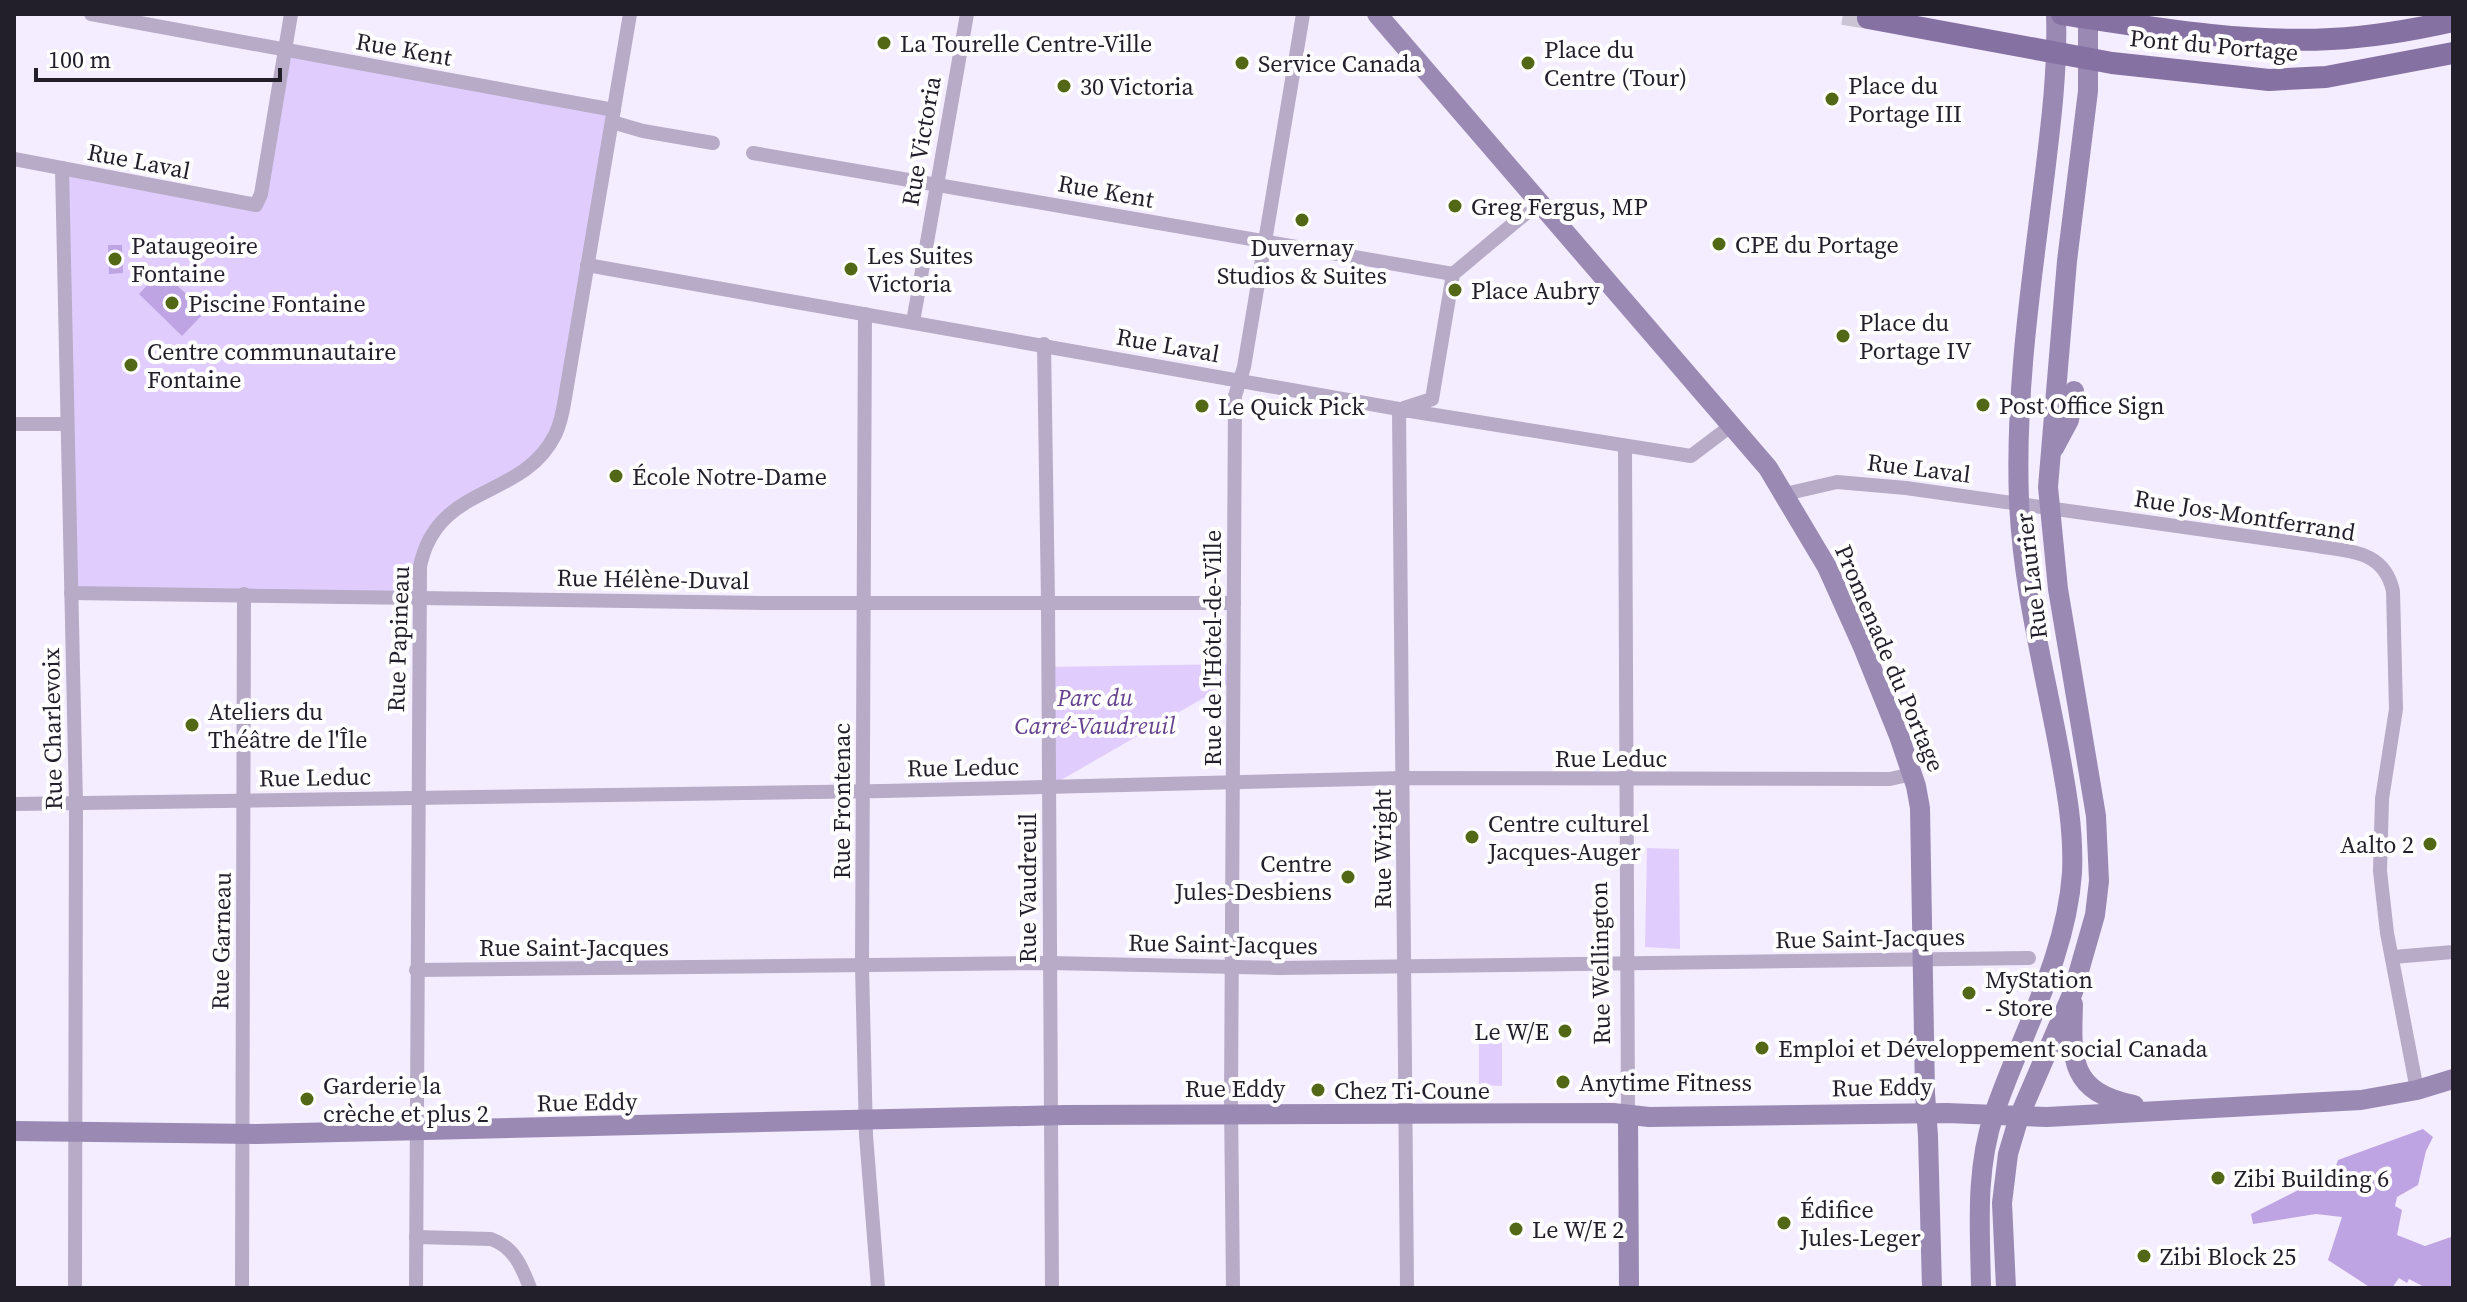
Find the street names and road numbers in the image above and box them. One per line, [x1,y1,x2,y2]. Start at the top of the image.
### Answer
street label: Pont du Portage [2128,21,2300,69]
street label: Rue Kent [353,24,455,74]
street label: Rue Victoria [893,73,949,208]
street label: Rue Laval [85,135,193,187]
street label: Rue Kent [1055,166,1157,216]
street label: Rue Laval [1114,320,1222,370]
street label: Rue Laval [1865,445,1973,491]
street label: Rue Jos-Montferrand [2132,481,2358,549]
street label: Rue Laurier [2007,511,2055,641]
street label: Rue de l'Hôtel-de-Ville [1196,530,1229,766]
street label: Promenade du Portage [1827,539,1953,777]
street label: Rue Hélène-Duval [556,561,750,597]
street label: Rue Papineau [379,565,417,713]
street label: Rue Charlevoix [34,647,70,810]
street label: Rue Frontenac [825,723,858,879]
street label: Rue Leduc [1555,742,1667,775]
street label: Rue Leduc [907,750,1019,784]
street label: Rue Leduc [259,760,371,794]
street label: Rue Wright [1366,789,1399,909]
street label: Rue Vaudreuil [1011,813,1044,963]
street label: Rue Garneau [203,872,239,1010]
street label: Rue Wellington [1582,881,1618,1045]
street label: Rue Saint-Jacques [1775,920,1965,956]
street label: Rue Saint-Jacques [1128,926,1318,962]
street label: Rue Saint-Jacques [479,931,669,964]
street label: Rue Eddy [1831,1070,1933,1104]
street label: Rue Eddy [1185,1072,1286,1105]
street label: Rue Eddy [536,1085,638,1119]

